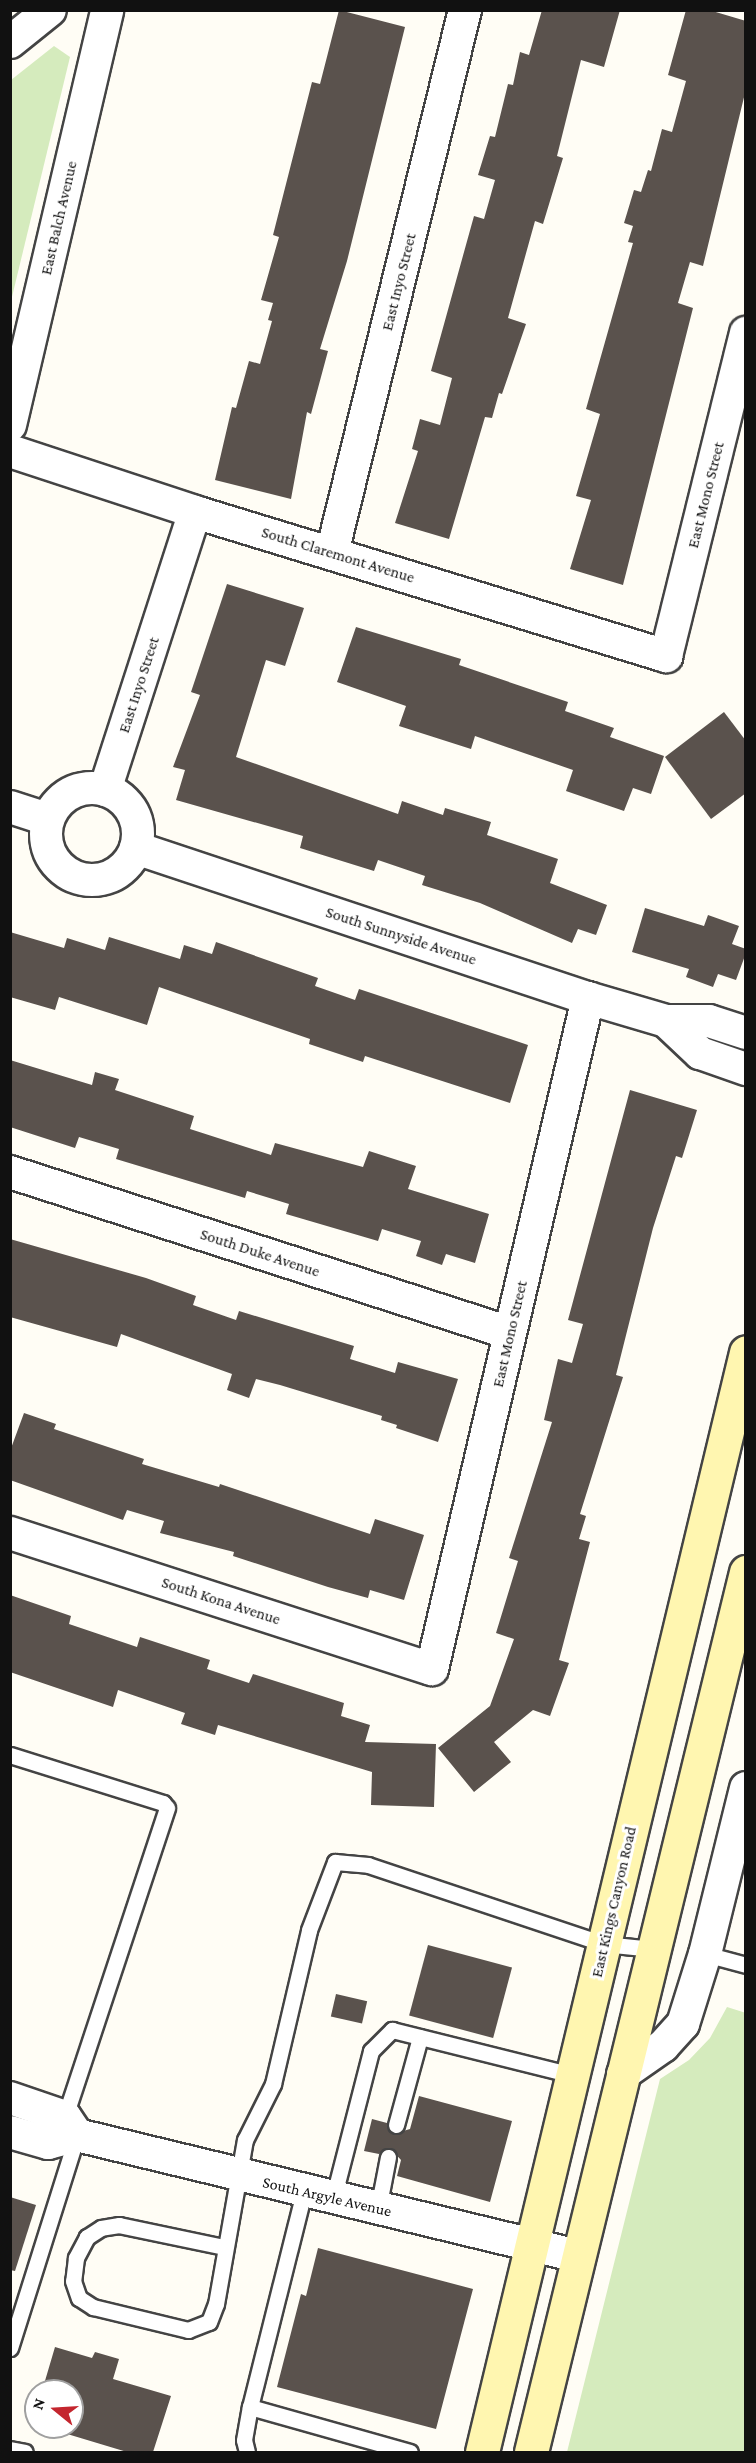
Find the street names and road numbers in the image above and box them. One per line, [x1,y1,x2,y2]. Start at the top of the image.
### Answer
street label: East Balch Avenue [37,159,81,277]
street label: East Inyo Street [378,231,420,333]
street label: East Mono Street [684,440,728,550]
street label: South Claremont Avenue [259,523,417,587]
street label: East Inyo Street [114,635,164,735]
street label: South Sunnyside Avenue [323,903,479,969]
street label: South Duke Avenue [198,1225,322,1281]
street label: East Mono Street [488,1279,532,1389]
street label: South Kona Avenue [159,1573,283,1629]
street label: East Kings Canyon Road [587,1825,641,1979]
street label: South Argyle Avenue [261,2173,393,2221]

